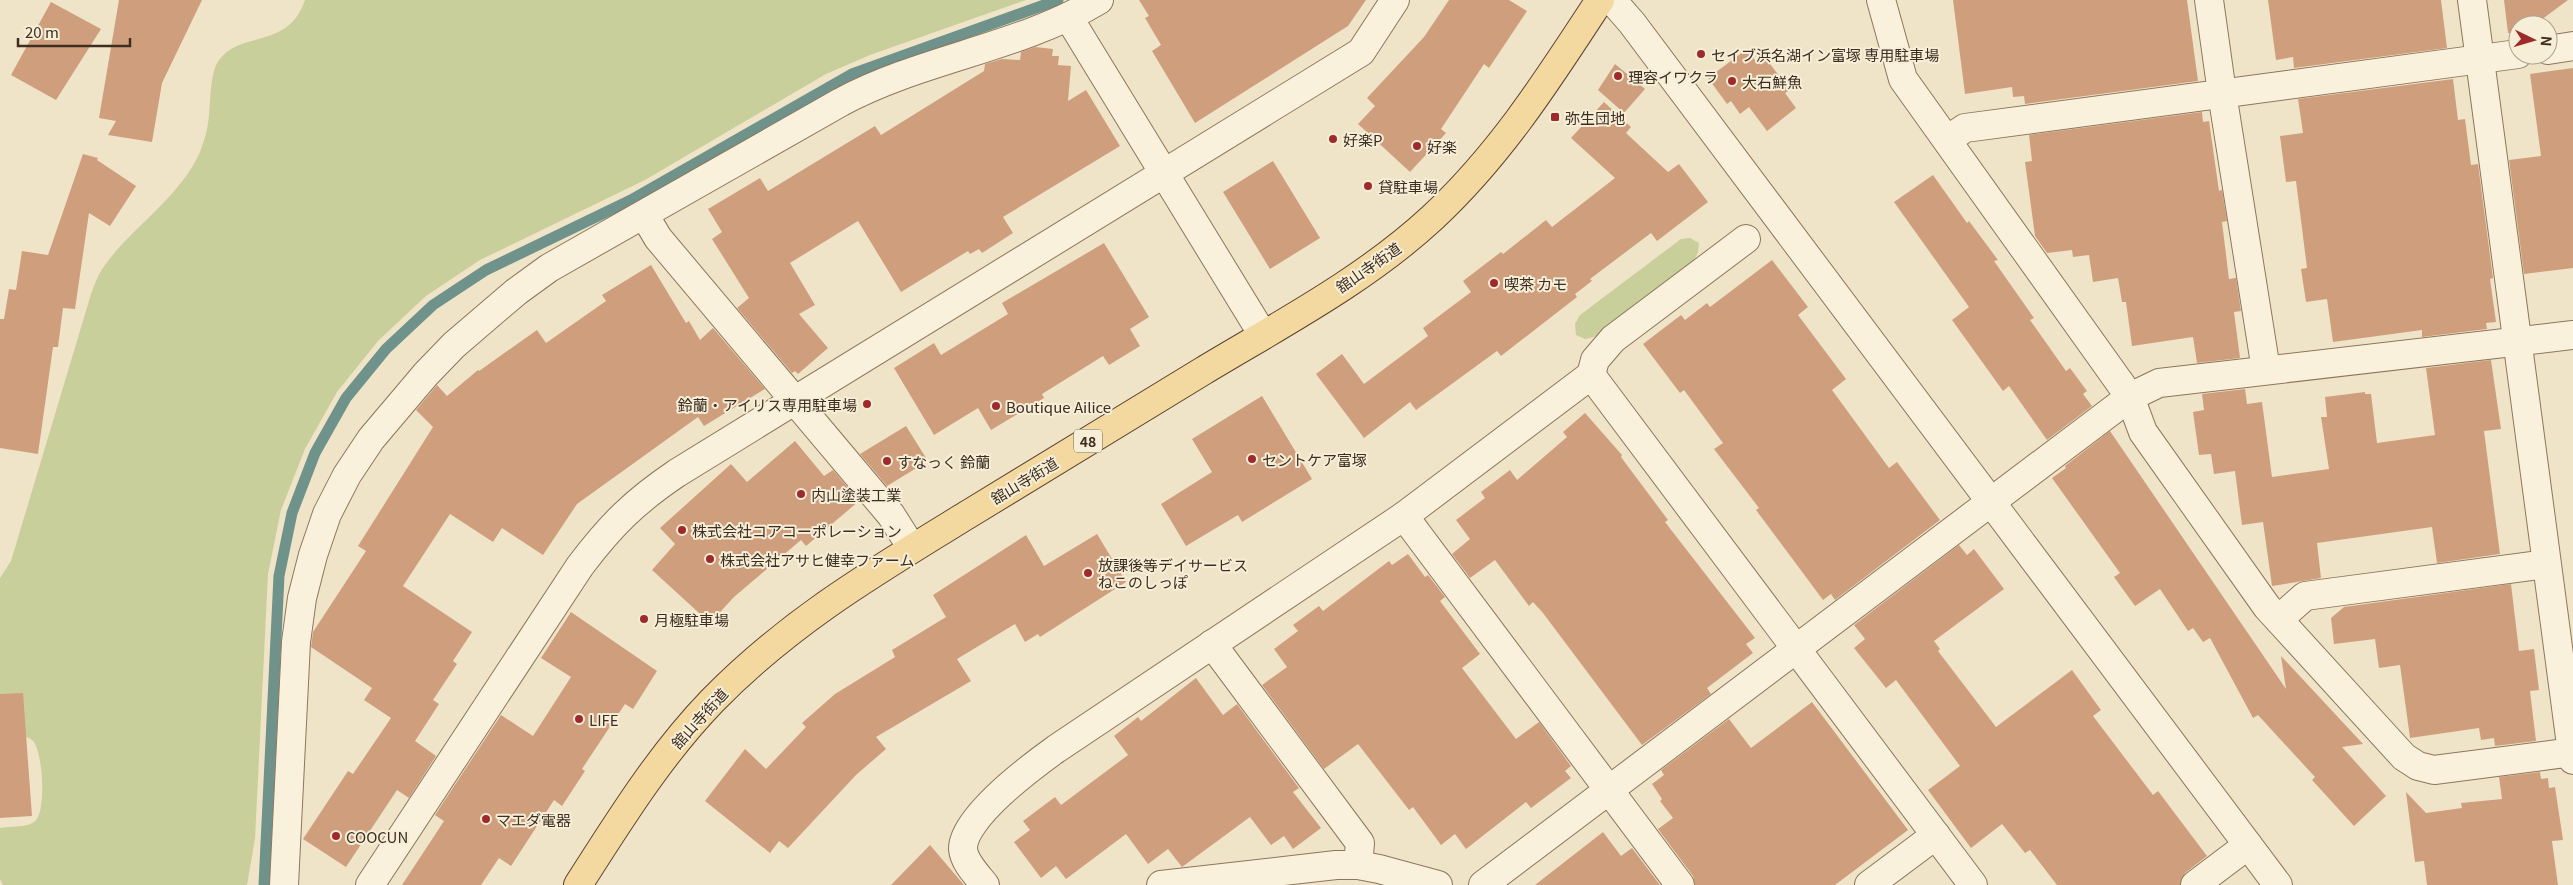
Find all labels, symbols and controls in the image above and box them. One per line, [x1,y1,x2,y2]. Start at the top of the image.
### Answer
scale bar [18,15,130,47]
north arrow [2508,15,2558,65]
text: 20 m [25,21,59,42]
text: N [2537,35,2557,47]
place label: セイブ浜名湖イン富塚 専用駐車場 [1711,44,1939,65]
marker: セイブ浜名湖イン富塚 専用駐車場 [1695,48,1707,60]
place label: 理容イワクラ [1628,66,1718,87]
marker: 理容イワクラ [1612,70,1624,82]
place label: 大石鮮魚 [1742,71,1802,92]
marker: 大石鮮魚 [1726,75,1738,87]
place label: 弥生団地 [1565,107,1625,128]
marker: 弥生団地 [1549,111,1561,123]
place label: 好楽P [1343,129,1383,150]
marker: 好楽P [1327,133,1339,145]
place label: 好楽 [1427,136,1457,157]
marker: 好楽 [1411,140,1423,152]
place label: 貸駐車場 [1378,176,1438,197]
marker: 貸駐車場 [1362,180,1374,192]
street label: 舘山寺街道 [1331,237,1405,297]
place label: 喫茶 カモ [1504,273,1567,294]
marker: 喫茶 カモ [1488,277,1500,289]
place label: 鈴蘭・アイリス専用駐車場 [678,394,857,415]
place label: Boutique Ailice [1006,396,1111,417]
marker: 鈴蘭・アイリス専用駐車場 [861,398,873,410]
marker: Boutique Ailice [990,400,1002,412]
road number: 48 [1074,430,1102,452]
place label: セントケア富塚 [1262,449,1367,470]
place label: すなっく 鈴蘭 [897,451,990,472]
street label: 舘山寺街道 [986,452,1062,508]
marker: セントケア富塚 [1246,453,1258,465]
marker: すなっく 鈴蘭 [881,455,893,467]
place label: 内山塗装工業 [811,484,901,505]
marker: 内山塗装工業 [795,488,807,500]
place label: 株式会社コアコーポレーション [692,520,902,541]
marker: 株式会社コアコーポレーション [676,524,688,536]
place label: 株式会社アサヒ健幸ファーム [720,549,915,570]
marker: 株式会社アサヒ健幸ファーム [704,553,716,565]
place label: 放課後等デイサービス ねこのしっぽ [1098,554,1248,592]
marker: 放課後等デイサービス ねこのしっぽ [1082,567,1094,579]
place label: 月極駐車場 [654,609,729,630]
marker: 月極駐車場 [638,613,650,625]
street label: 舘山寺街道 [666,683,732,753]
place label: LIFE [589,709,619,730]
marker: LIFE [573,713,585,725]
place label: マエダ電器 [496,809,571,830]
marker: マエダ電器 [480,813,492,825]
place label: COOCUN [346,826,408,847]
marker: COOCUN [330,830,342,842]

